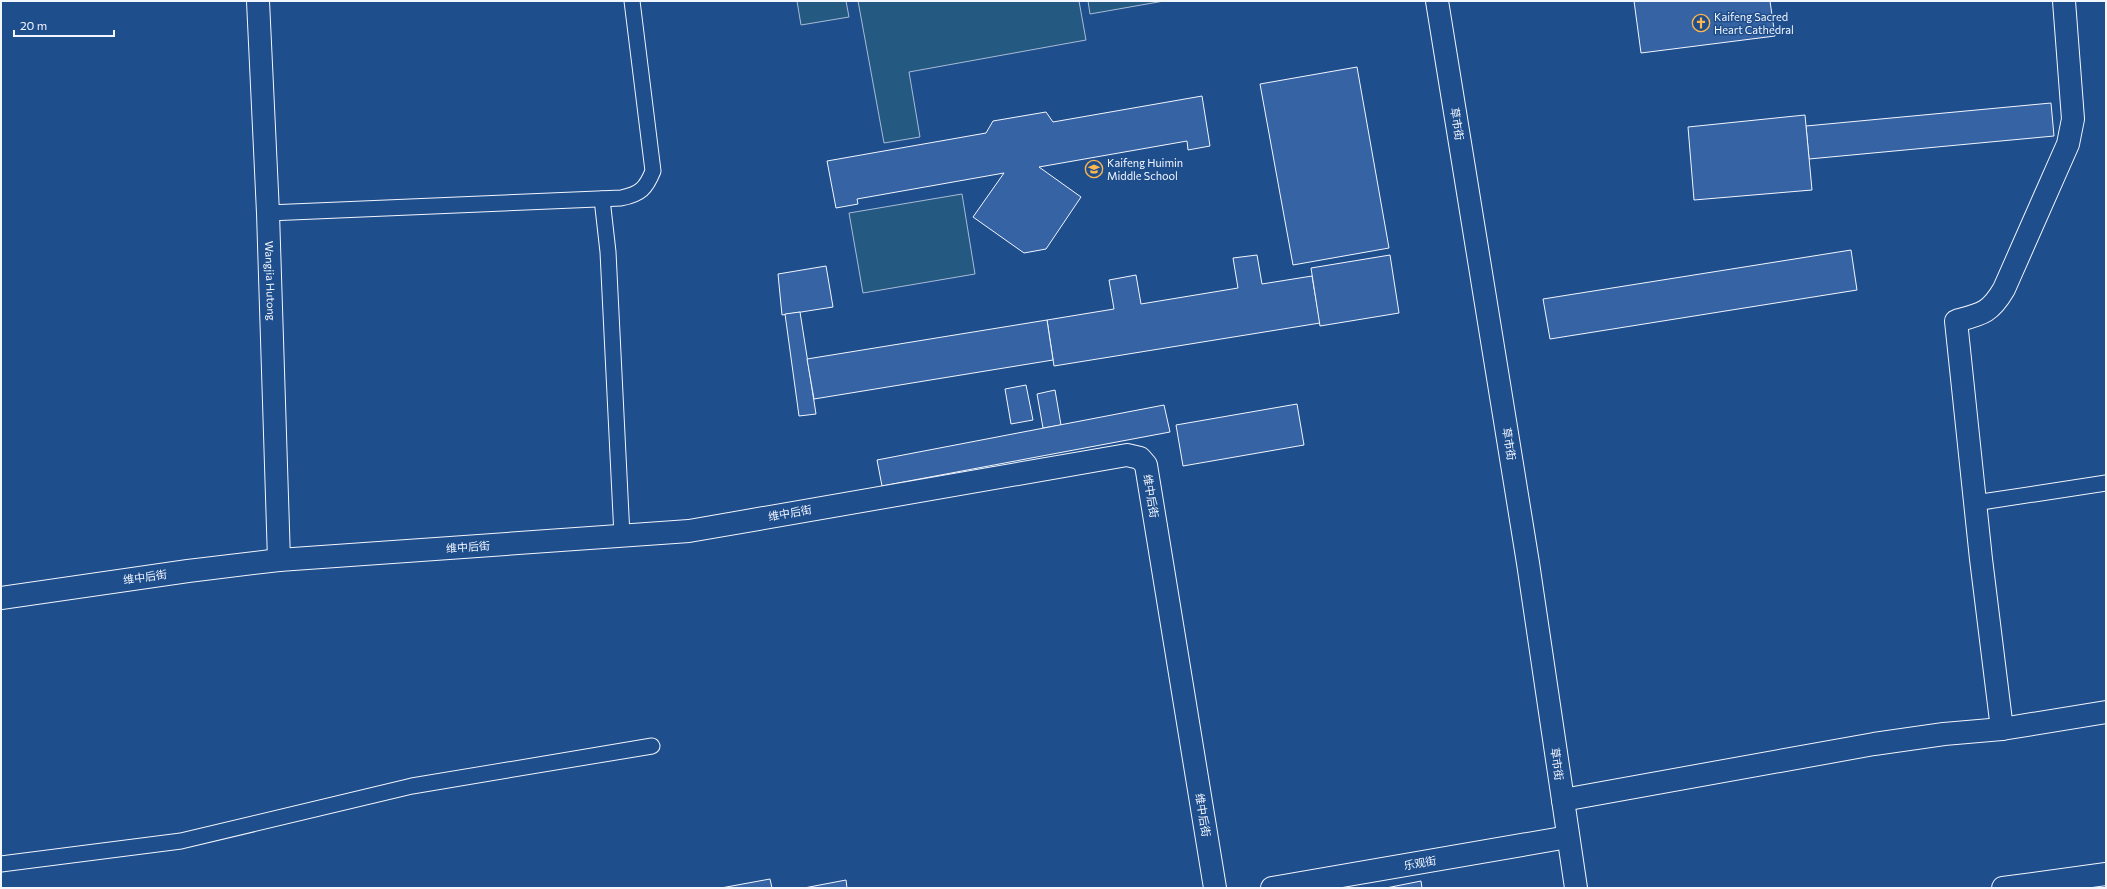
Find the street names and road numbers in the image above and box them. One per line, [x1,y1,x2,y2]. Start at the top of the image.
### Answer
street label: 草市街 [1448,107,1466,141]
street label: Wangjia Hutong [263,241,278,321]
street label: 草市街 [1500,427,1518,461]
street label: 维中后街 [1142,473,1161,519]
street label: 维中后街 [767,502,813,523]
street label: 维中后街 [446,538,490,555]
street label: 维中后街 [122,567,168,586]
street label: 草市街 [1549,747,1566,781]
street label: 维中后街 [1194,792,1213,838]
street label: 乐观街 [1403,853,1437,872]

